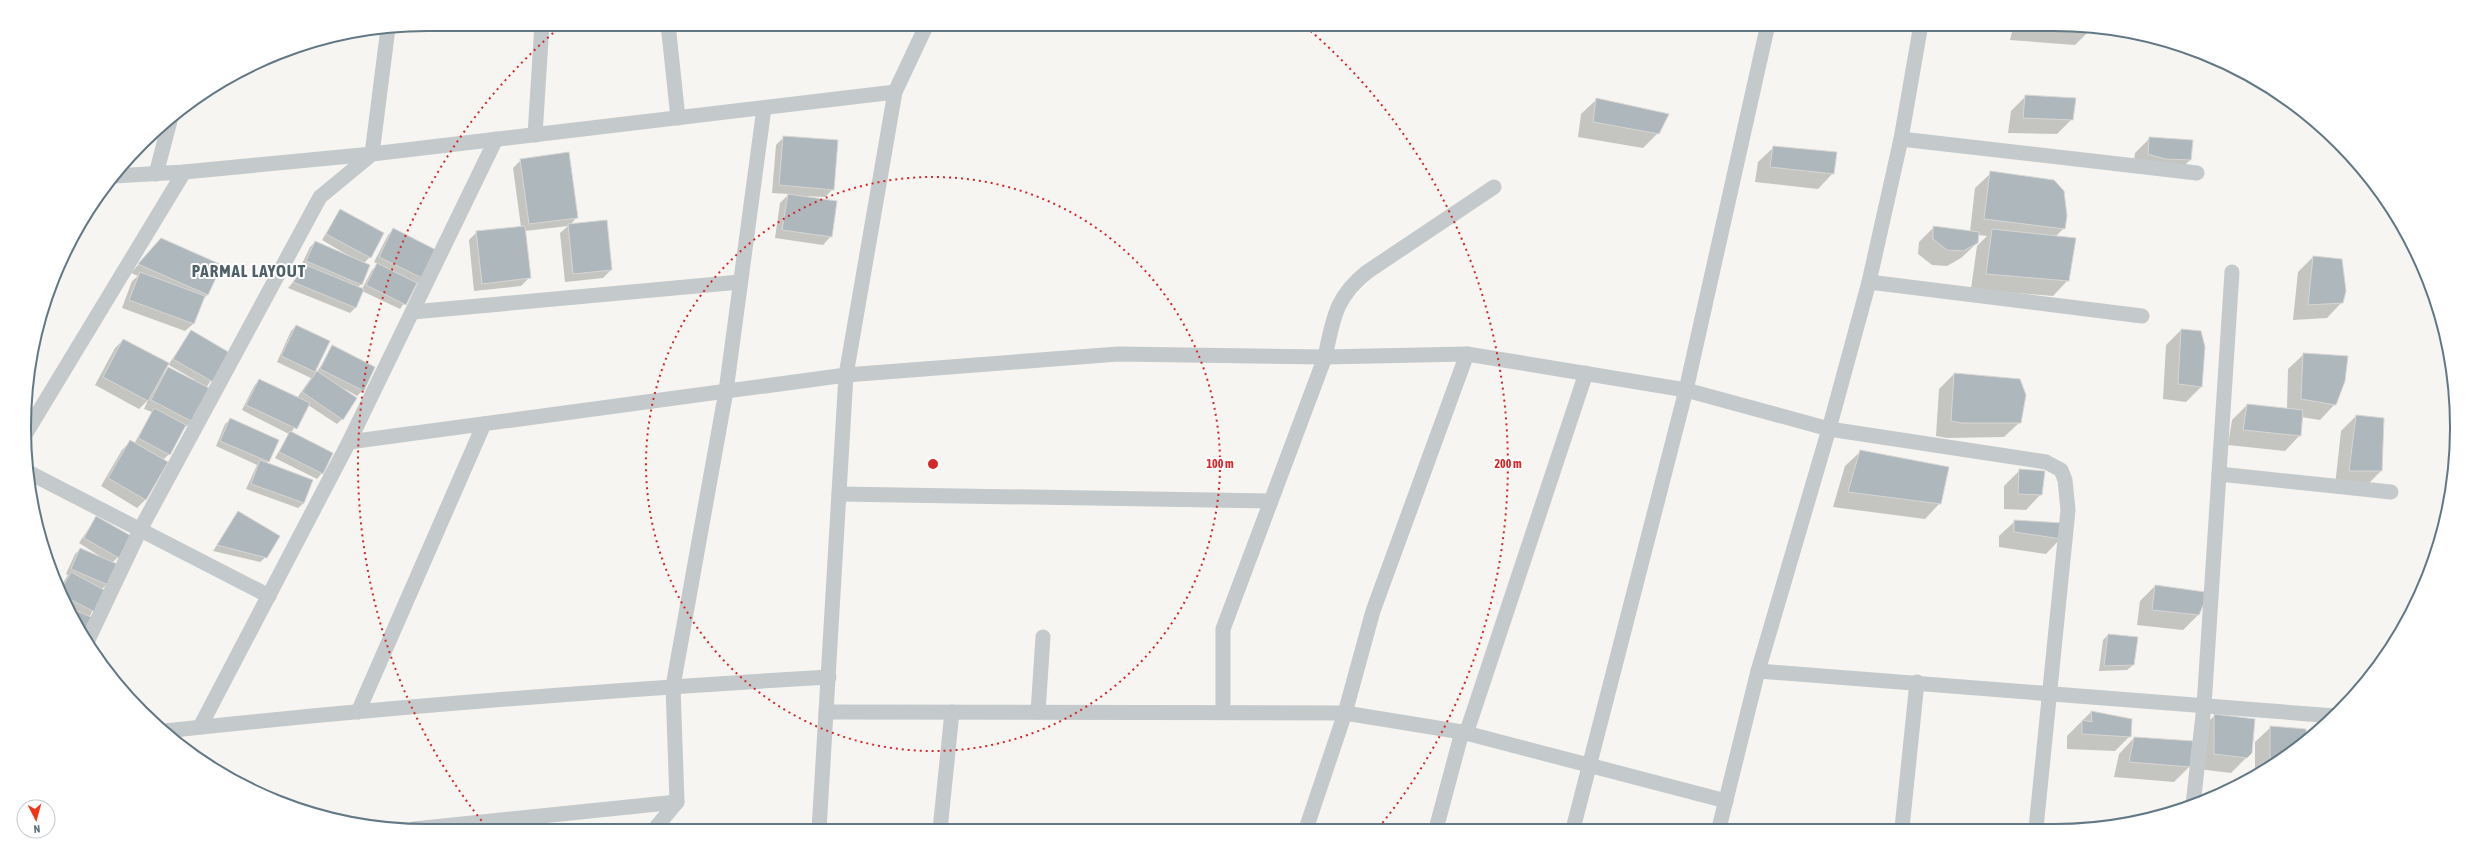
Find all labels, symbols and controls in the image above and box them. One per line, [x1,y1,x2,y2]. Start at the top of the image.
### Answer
district label: PARMAL LAYOUT [192,261,306,281]
centre of rings [926,457,940,471]
text: 100 m [1206,457,1234,471]
text: 200 m [1494,457,1522,471]
north arrow [16,799,56,839]
text: N [33,823,41,835]

